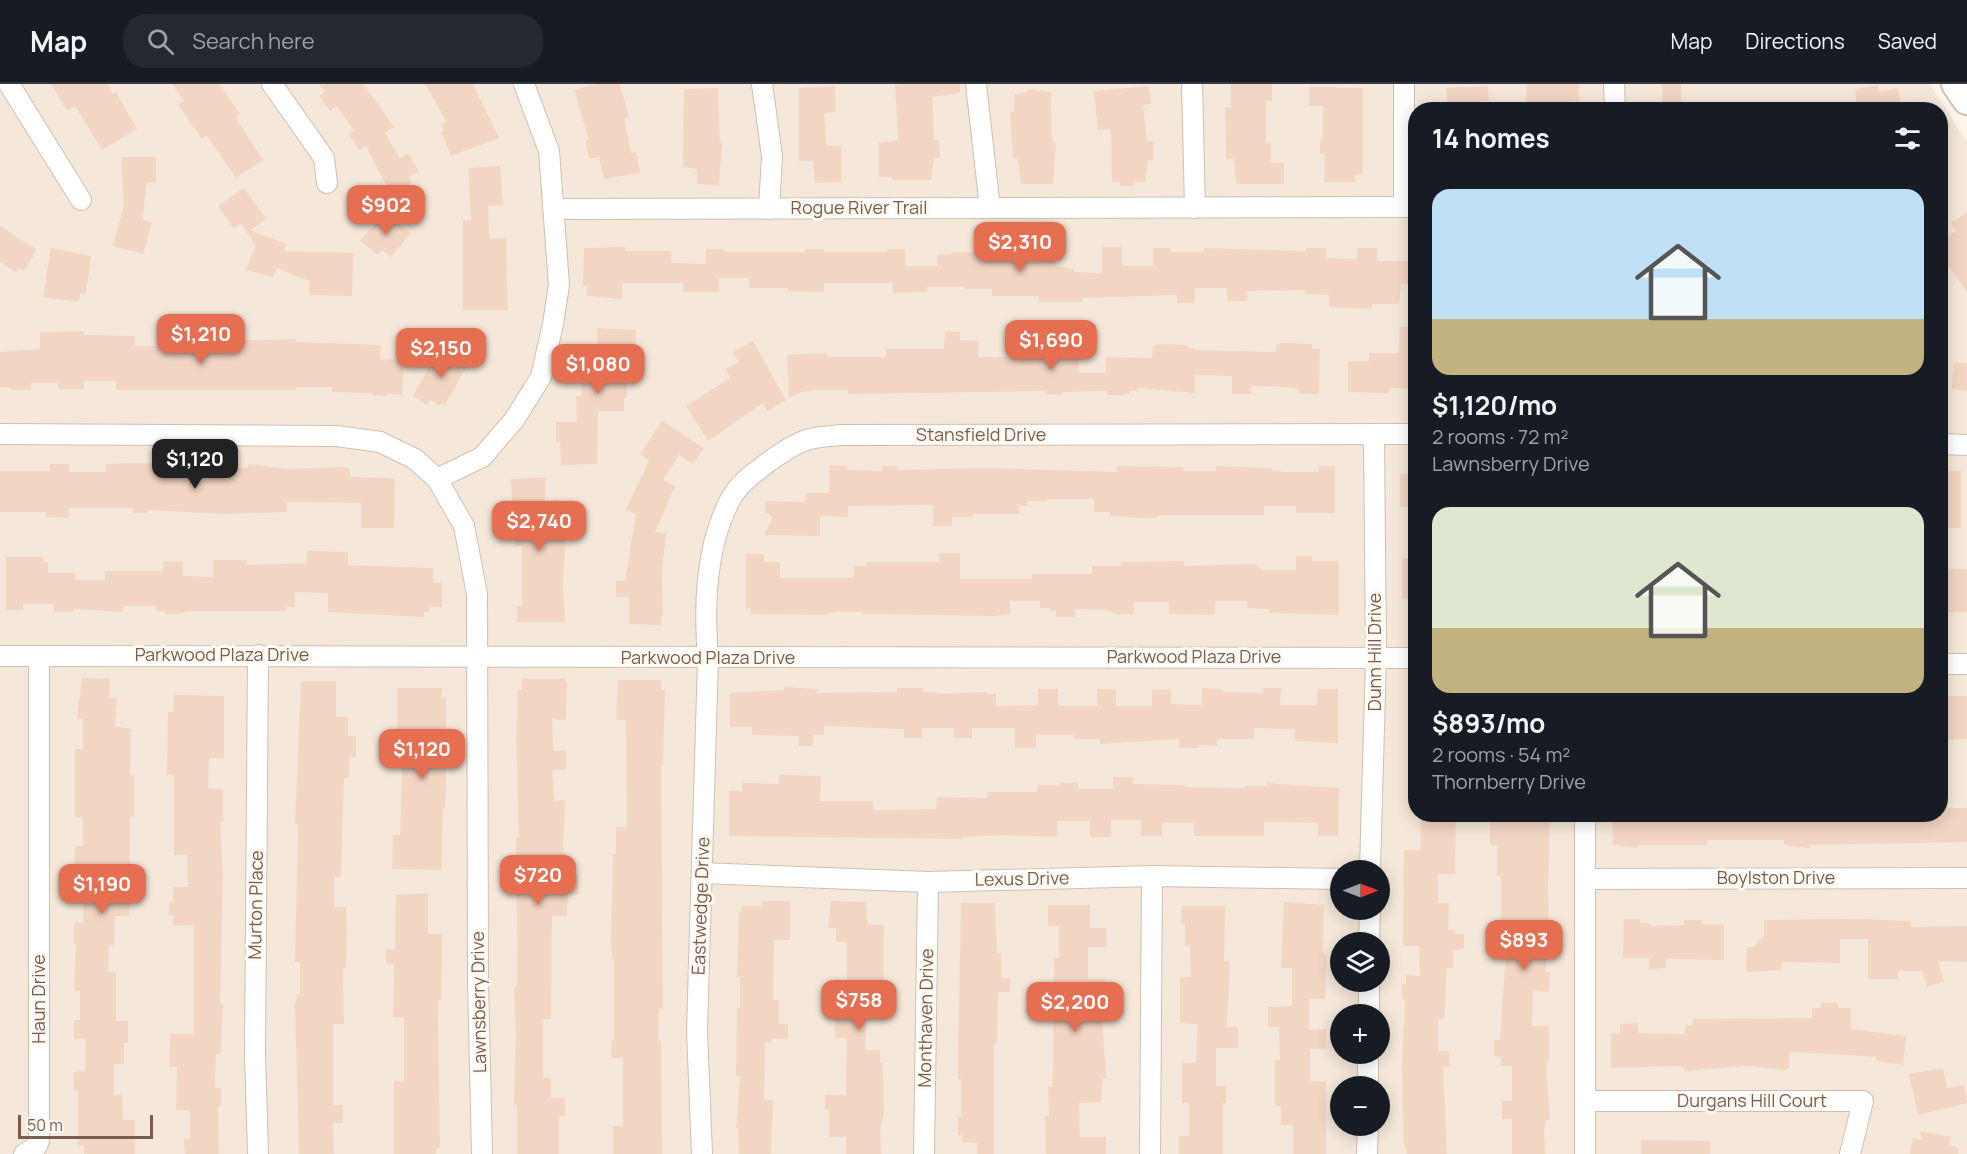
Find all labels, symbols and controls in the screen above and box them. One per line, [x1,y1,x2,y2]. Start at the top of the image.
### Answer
search box [123,14,543,68]
text: Map [30,22,87,60]
icon: search [144,25,177,58]
text: Search here [192,26,315,56]
text: Map [1671,27,1712,55]
text: Directions [1745,27,1845,55]
text: Saved [1878,27,1937,55]
text: 14 homes [1432,120,1550,156]
icon: filters [1891,122,1924,155]
pin: $902 [350,185,422,236]
text: $902 [361,191,411,218]
street label: Rogue River Trail [791,195,927,219]
pin: $2,310 [971,222,1069,273]
text: $2,310 [988,228,1052,255]
icon: home [1624,228,1732,336]
pin: $1,210 [152,314,250,365]
text: $1,210 [171,320,231,347]
pin: $1,690 [1002,320,1100,371]
text: $1,690 [1019,326,1083,353]
pin: $2,150 [392,328,490,379]
text: $2,150 [410,334,472,361]
pin: $1,080 [549,344,647,395]
text: $1,080 [565,350,631,377]
text: $1,120/mo [1432,387,1557,423]
street label: Stansfield Drive [916,422,1046,446]
text: 2 rooms · 72 m² [1432,423,1568,450]
pin: $1,120 [146,439,244,490]
text: $1,120 [166,445,224,472]
text: Lawnsberry Drive [1432,450,1590,477]
pin: $2,740 [490,501,588,552]
text: $2,740 [506,507,572,534]
icon: home [1624,546,1732,654]
street label: Dunn Hill Drive [1362,593,1386,711]
street label: Parkwood Plaza Drive [135,642,309,666]
street label: Parkwood Plaza Drive [1107,644,1281,668]
street label: Parkwood Plaza Drive [621,645,795,669]
text: $893/mo [1432,705,1545,741]
pin: $1,120 [373,729,471,780]
text: $1,120 [393,735,451,762]
text: 2 rooms · 54 m² [1432,741,1570,768]
text: Thornberry Drive [1432,768,1586,795]
street label: Eastwedge Drive [686,836,714,976]
street label: Murton Place [242,850,268,960]
pin: $720 [502,855,574,906]
north arrow [1330,860,1390,920]
map controls [1330,860,1390,1136]
text: $720 [514,861,562,888]
pin: $1,190 [53,864,151,915]
street label: Lexus Drive [974,865,1070,891]
street label: Boylston Drive [1717,865,1835,889]
text: $1,190 [73,870,131,897]
pin: $893 [1488,920,1560,971]
text: $893 [1500,926,1548,953]
street label: Lawnsberry Drive [465,931,491,1073]
button: layers [1330,932,1390,992]
street label: Monthaven Drive [912,948,938,1088]
street label: Haun Drive [26,954,50,1044]
pin: $758 [823,980,895,1031]
pin: $2,200 [1026,982,1124,1033]
text: $758 [835,986,883,1013]
text: $2,200 [1041,988,1109,1015]
button: + [1330,1004,1390,1064]
button: − [1330,1076,1390,1136]
street label: Durgans Hill Court [1677,1088,1827,1112]
scale bar [18,1112,153,1140]
text: 50 m [27,1114,63,1136]

